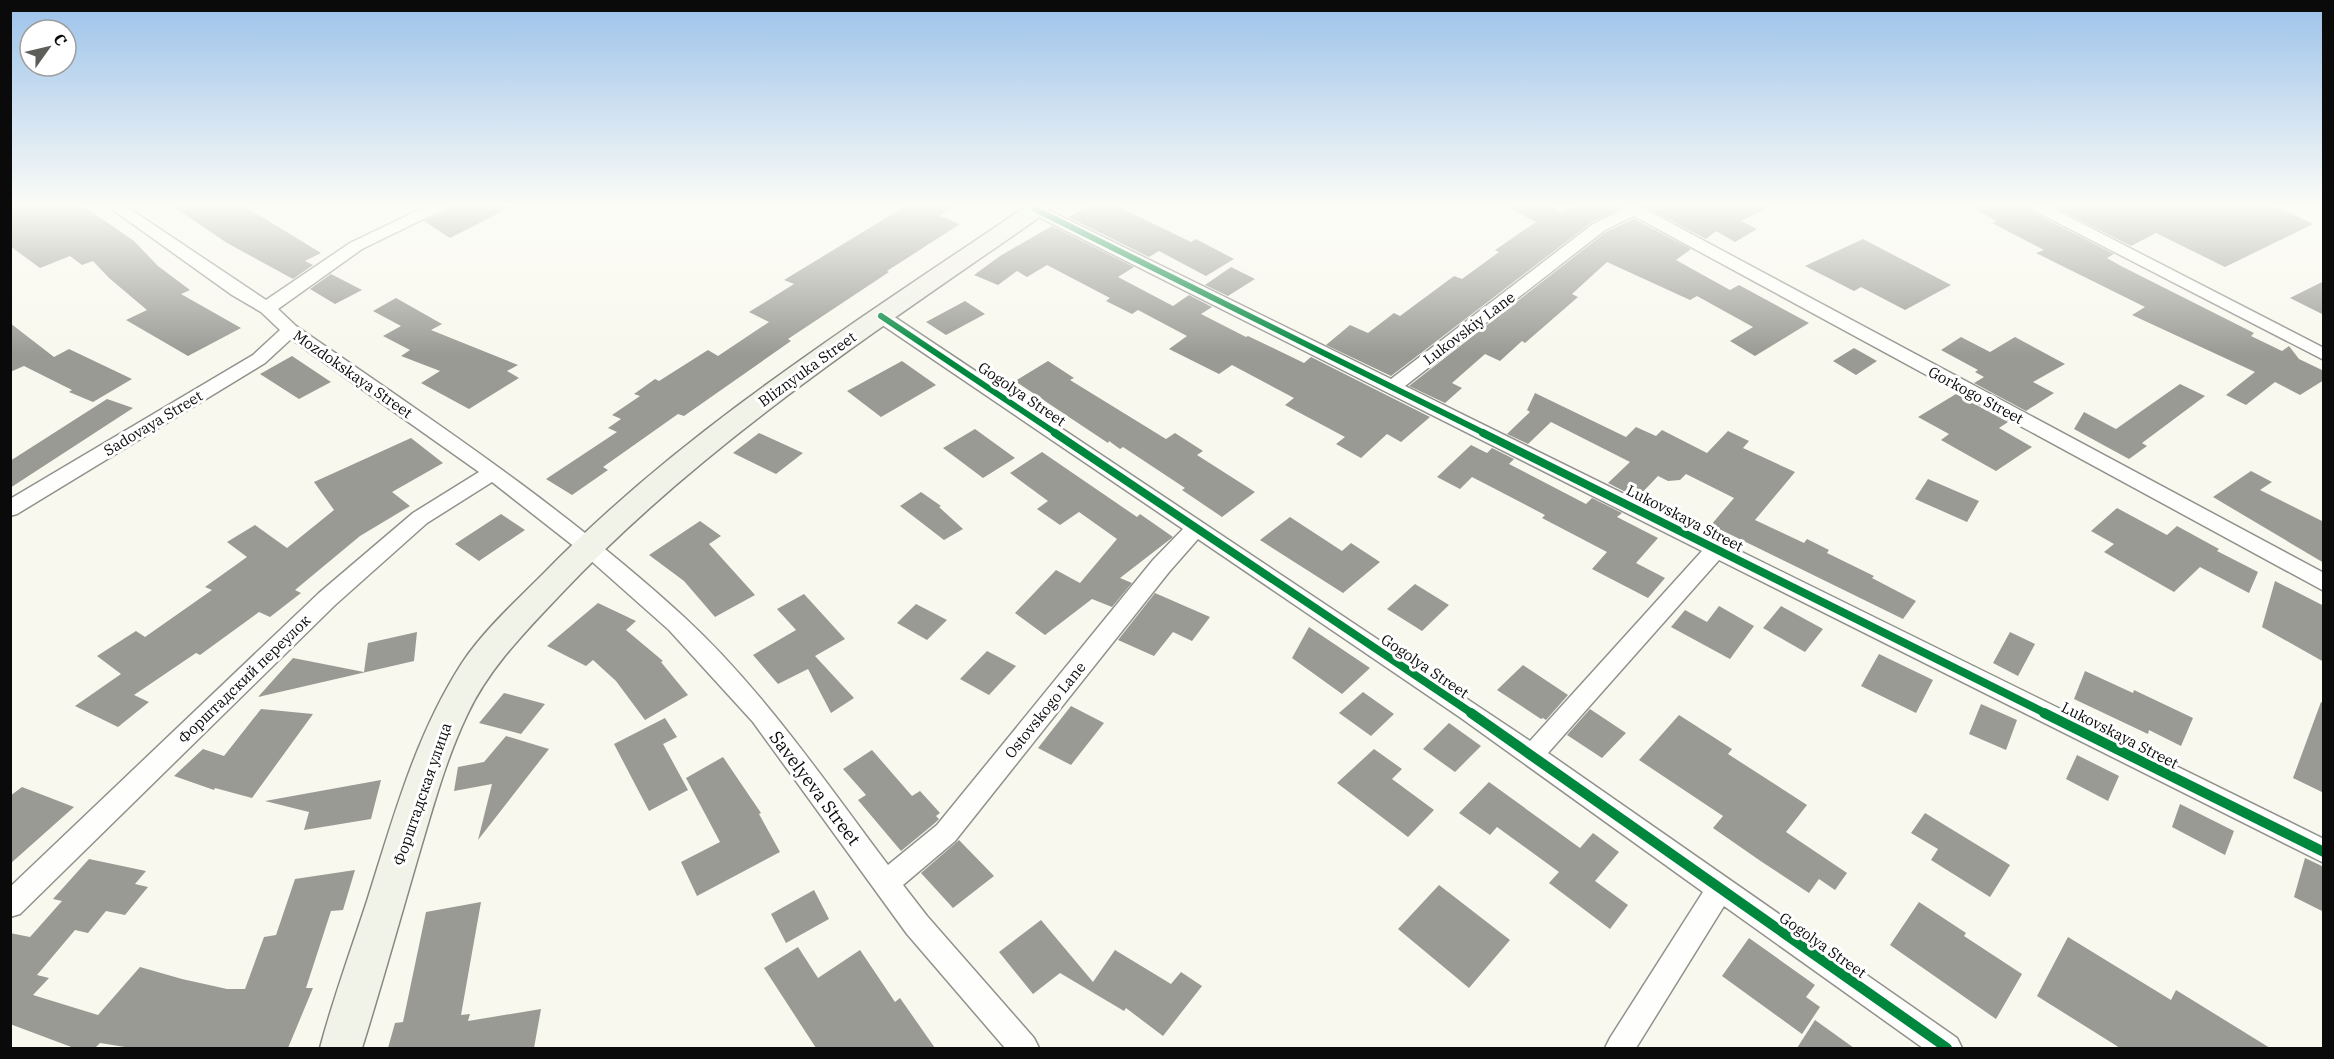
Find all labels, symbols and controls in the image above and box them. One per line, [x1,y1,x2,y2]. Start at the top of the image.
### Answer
north arrow [18,18,78,78]
text: С [49,30,72,50]
street label: Lukovskiy Lane [1419,287,1519,369]
street label: Mozdokskaya Street [290,326,416,422]
street label: Bliznyuka Street [754,327,860,411]
street label: Gogolya Street [974,358,1070,430]
street label: Gorkogo Street [1925,362,2027,428]
street label: Sadovaya Street [100,386,206,460]
street label: Lukovskaya Street [1623,480,1747,556]
street label: Форштадский переулок [174,611,314,747]
street label: Gogolya Street [1377,630,1473,702]
street label: Ostovskogo Lane [1000,658,1090,762]
street label: Lukovskaya Street [2058,697,2182,773]
street label: Форштадская улица [389,720,455,868]
street label: Savelyeva Street [764,726,866,850]
street label: Gogolya Street [1776,908,1870,982]

